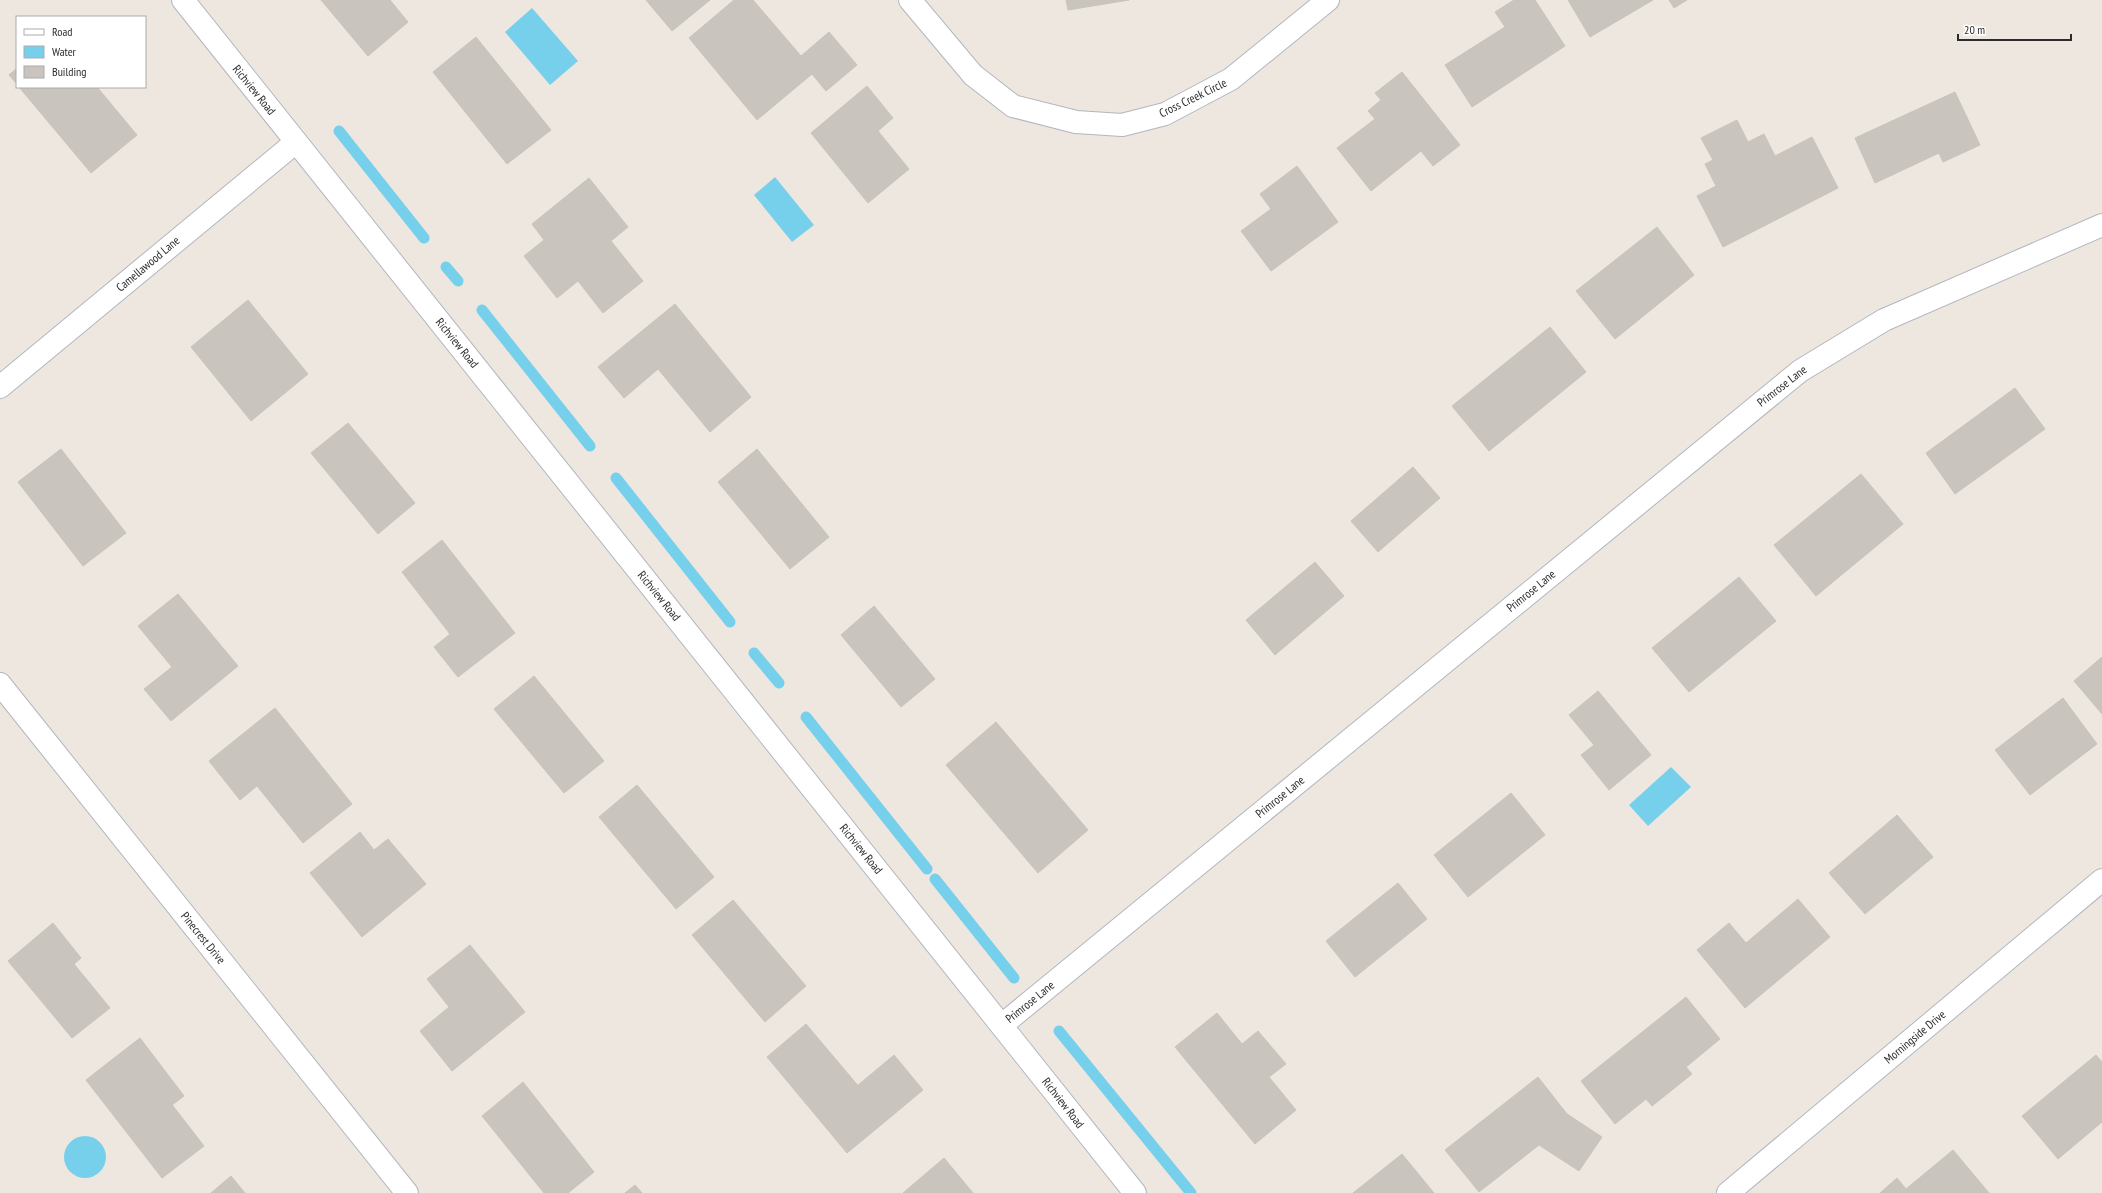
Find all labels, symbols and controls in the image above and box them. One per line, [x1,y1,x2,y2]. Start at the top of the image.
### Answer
legend [16,16,146,88]
scale bar [1958,16,2071,42]
text: 20 m [1964,22,1985,37]
text: Road [52,24,72,39]
text: Water [52,44,77,59]
street label: Richview Road [230,62,279,118]
text: Building [52,64,87,79]
street label: Cross Creek Circle [1157,75,1229,120]
street label: Camellawood Lane [113,233,182,295]
street label: Richview Road [433,315,482,371]
street label: Primrose Lane [1754,362,1809,410]
street label: Primrose Lane [1503,566,1558,615]
street label: Richview Road [635,568,684,624]
street label: Primrose Lane [1252,772,1307,821]
street label: Richview Road [837,821,886,877]
street label: Pinecrest Drive [178,909,229,967]
street label: Primrose Lane [1002,977,1057,1026]
street label: Morningside Drive [1881,1007,1948,1067]
street label: Richview Road [1039,1074,1088,1131]

